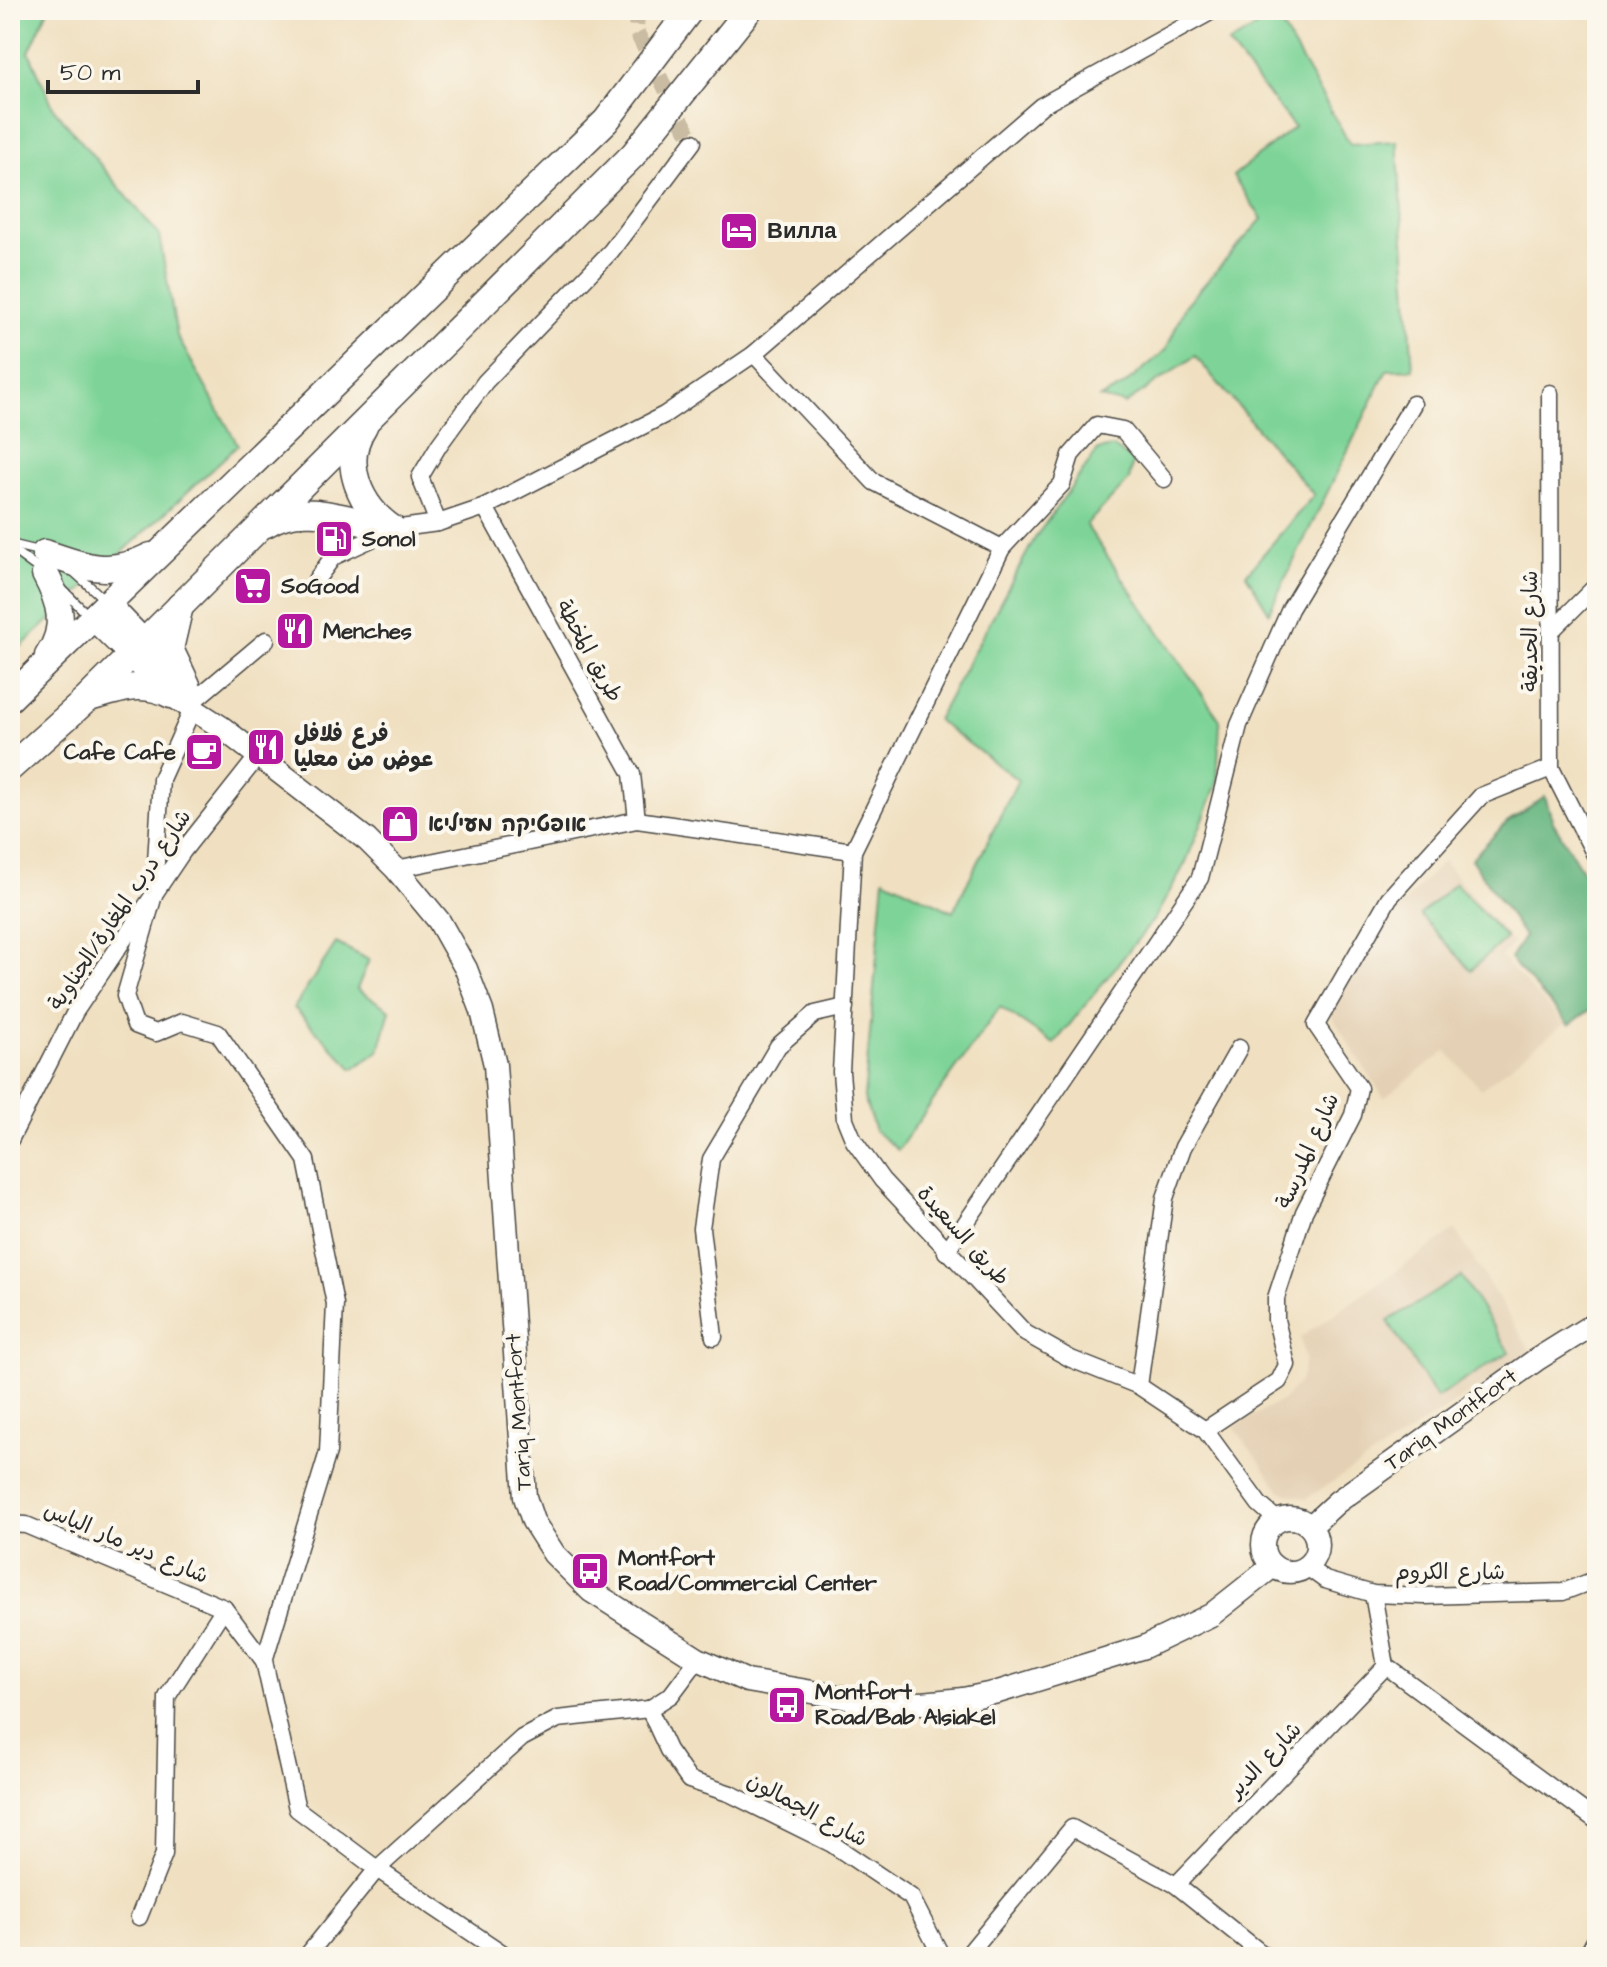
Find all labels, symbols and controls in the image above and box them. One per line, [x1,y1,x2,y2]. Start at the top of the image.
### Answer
scale bar [48,44,198,94]
text: 50 m [60,56,121,90]
hotel icon: Вилла [718,210,760,252]
place label: Вилла [767,216,837,247]
fuel station icon: Sonol [313,518,355,560]
place label: Sonol [361,524,416,555]
supermarket icon: SoGood [232,565,274,607]
street label: شارع الحديقة [1515,570,1546,692]
place label: SoGood [280,571,359,602]
street label: طريق المخطة [548,594,630,708]
restaurant icon: Menches [274,610,316,652]
place label: Menches [323,616,412,647]
place label: فرع فلافل عوض من معليا [294,719,433,775]
restaurant icon: فرع فلافل عوض من معليا [245,726,287,768]
cafe icon: Cafe Cafe [183,731,225,773]
place label: Cafe Cafe [64,737,176,768]
street label: شارع درب المغارة/الجناوية [41,803,199,1017]
shop icon: אופטיקה מעיליא [379,803,421,845]
place label: אופטיקה מעיליא [428,809,586,840]
street label: شارع المدرسة [1269,1088,1347,1214]
street label: طريق السعيدة [910,1179,1016,1293]
street label: Tariq Montfort [498,1332,540,1492]
street label: Tariq Montfort [1378,1361,1524,1479]
street label: شارع دير مار الياس [39,1494,213,1592]
place label: Montfort Road/Commercial Center [618,1543,878,1599]
bus stop icon: Montfort Road/Commercial Center [569,1550,611,1592]
street label: شارع الكروم [1395,1557,1505,1589]
place label: Montfort Road/Bab Alsiakel [815,1677,996,1733]
bus stop icon: Montfort Road/Bab Alsiakel [766,1684,808,1726]
street label: شارع الدير [1219,1715,1309,1806]
street label: شارع الجمالون [741,1765,873,1855]

